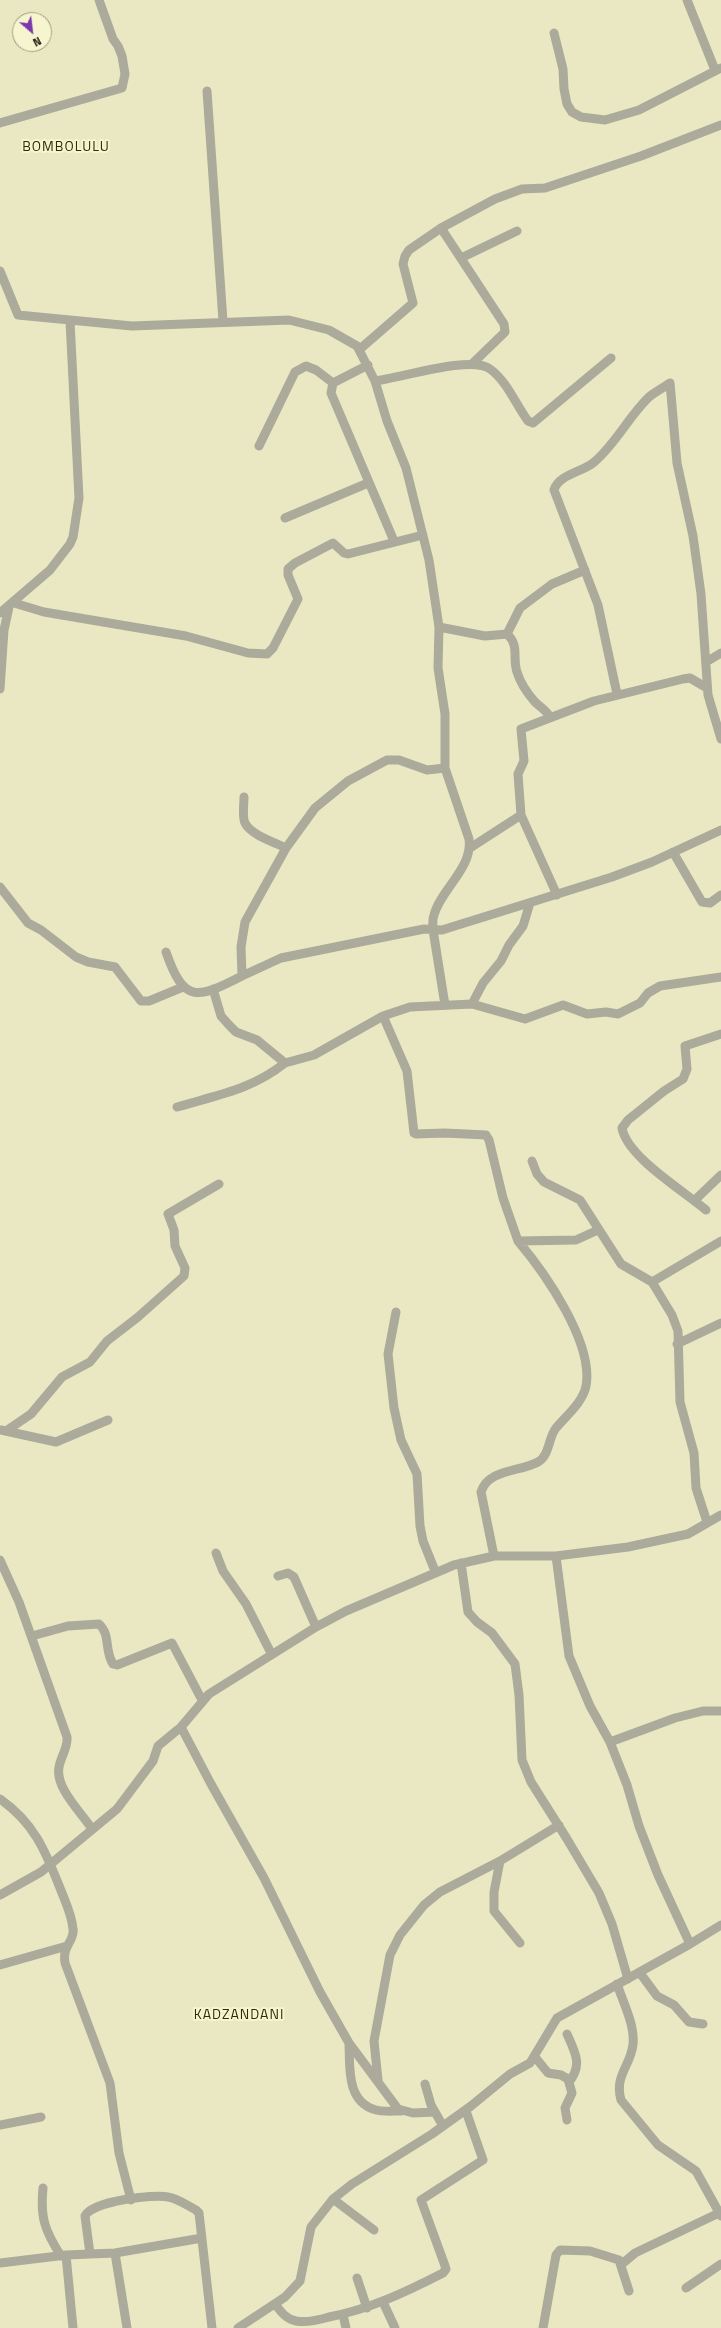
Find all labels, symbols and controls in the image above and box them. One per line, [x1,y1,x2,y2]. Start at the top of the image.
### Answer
north arrow [12,12,52,52]
text: N [30,33,44,51]
district label: BOMBOLULU [22,140,110,156]
district label: KADZANDANI [194,2008,284,2024]

